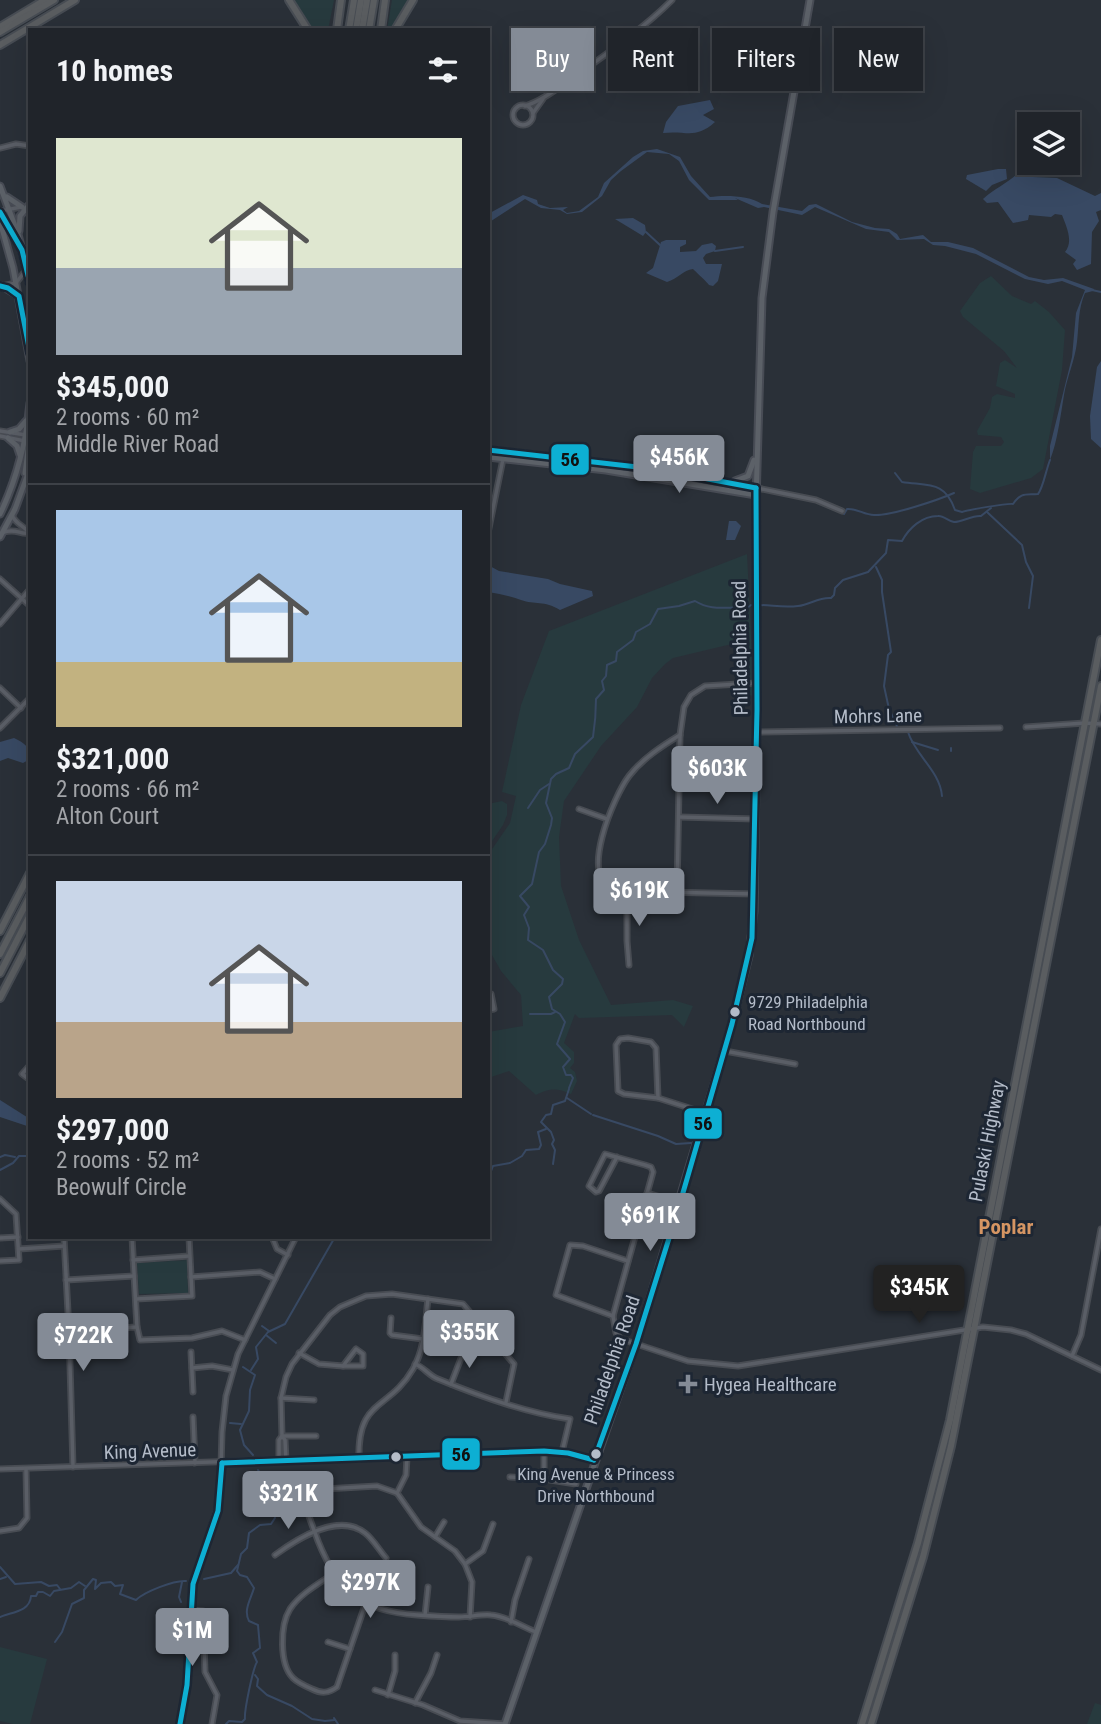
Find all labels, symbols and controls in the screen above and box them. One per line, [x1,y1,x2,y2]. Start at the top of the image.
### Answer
chip: Buy [511,28,594,91]
chip: Rent [608,28,698,91]
chip: Filters [712,28,820,91]
chip: New [834,28,923,91]
icon: filters [424,51,462,89]
text: 10 homes [56,53,173,88]
map controls [1017,112,1080,175]
button: layers [1017,112,1080,175]
icon: home [196,183,322,309]
text: $345,000 [56,369,169,404]
text: 2 rooms · 60 m² [56,404,199,431]
text: Middle River Road [56,431,219,458]
pin: $456K [630,435,728,495]
line badge: 56 [550,443,590,476]
text: $456K [649,444,709,471]
text: 56 [560,448,580,471]
icon: home [196,555,322,681]
street label: Philadelphia Road [727,580,753,716]
street label: Mohrs Lane [834,704,922,728]
text: $321,000 [56,741,169,776]
pin: $603K [668,746,766,806]
text: $603K [687,755,747,782]
text: 2 rooms · 66 m² [56,776,199,803]
text: Alton Court [56,803,159,830]
pin: $619K [590,869,688,928]
text: $619K [609,877,669,904]
icon: home [196,926,322,1052]
place label: 9729 Philadelphia Road Northbound [748,992,868,1034]
marker: 9729 Philadelphia Road Northbound [728,1005,742,1019]
street label: Pulaski Highway [964,1078,1010,1204]
line badge: 56 [683,1107,723,1140]
text: $297,000 [56,1112,169,1147]
text: 56 [693,1112,713,1135]
text: 2 rooms · 52 m² [56,1147,199,1174]
text: Beowulf Circle [56,1174,187,1201]
pin: $691K [601,1194,699,1253]
text: $691K [620,1202,680,1229]
district label: Poplar [979,1215,1033,1239]
pin: $345K [870,1266,968,1325]
text: $345K [889,1274,949,1301]
street label: Philadelphia Road [579,1293,645,1427]
pin: $355K [420,1310,518,1370]
pin: $722K [34,1314,132,1373]
text: $355K [439,1319,499,1346]
text: $722K [53,1322,113,1349]
place label: Hygea Healthcare [704,1373,837,1396]
marker: Hygea Healthcare [678,1374,698,1394]
line badge: 56 [441,1437,481,1471]
street label: King Avenue [103,1438,197,1464]
text: 56 [451,1443,471,1466]
marker: King Avenue & Princess Drive Northbound [589,1447,603,1461]
unlabelled marker [389,1450,403,1464]
place label: King Avenue & Princess Drive Northbound [517,1464,675,1506]
pin: $321K [239,1472,337,1531]
text: $321K [258,1480,318,1507]
pin: $297K [321,1560,419,1620]
text: $297K [340,1569,400,1596]
pin: $1M [158,1608,226,1668]
text: $1M [172,1617,212,1644]

